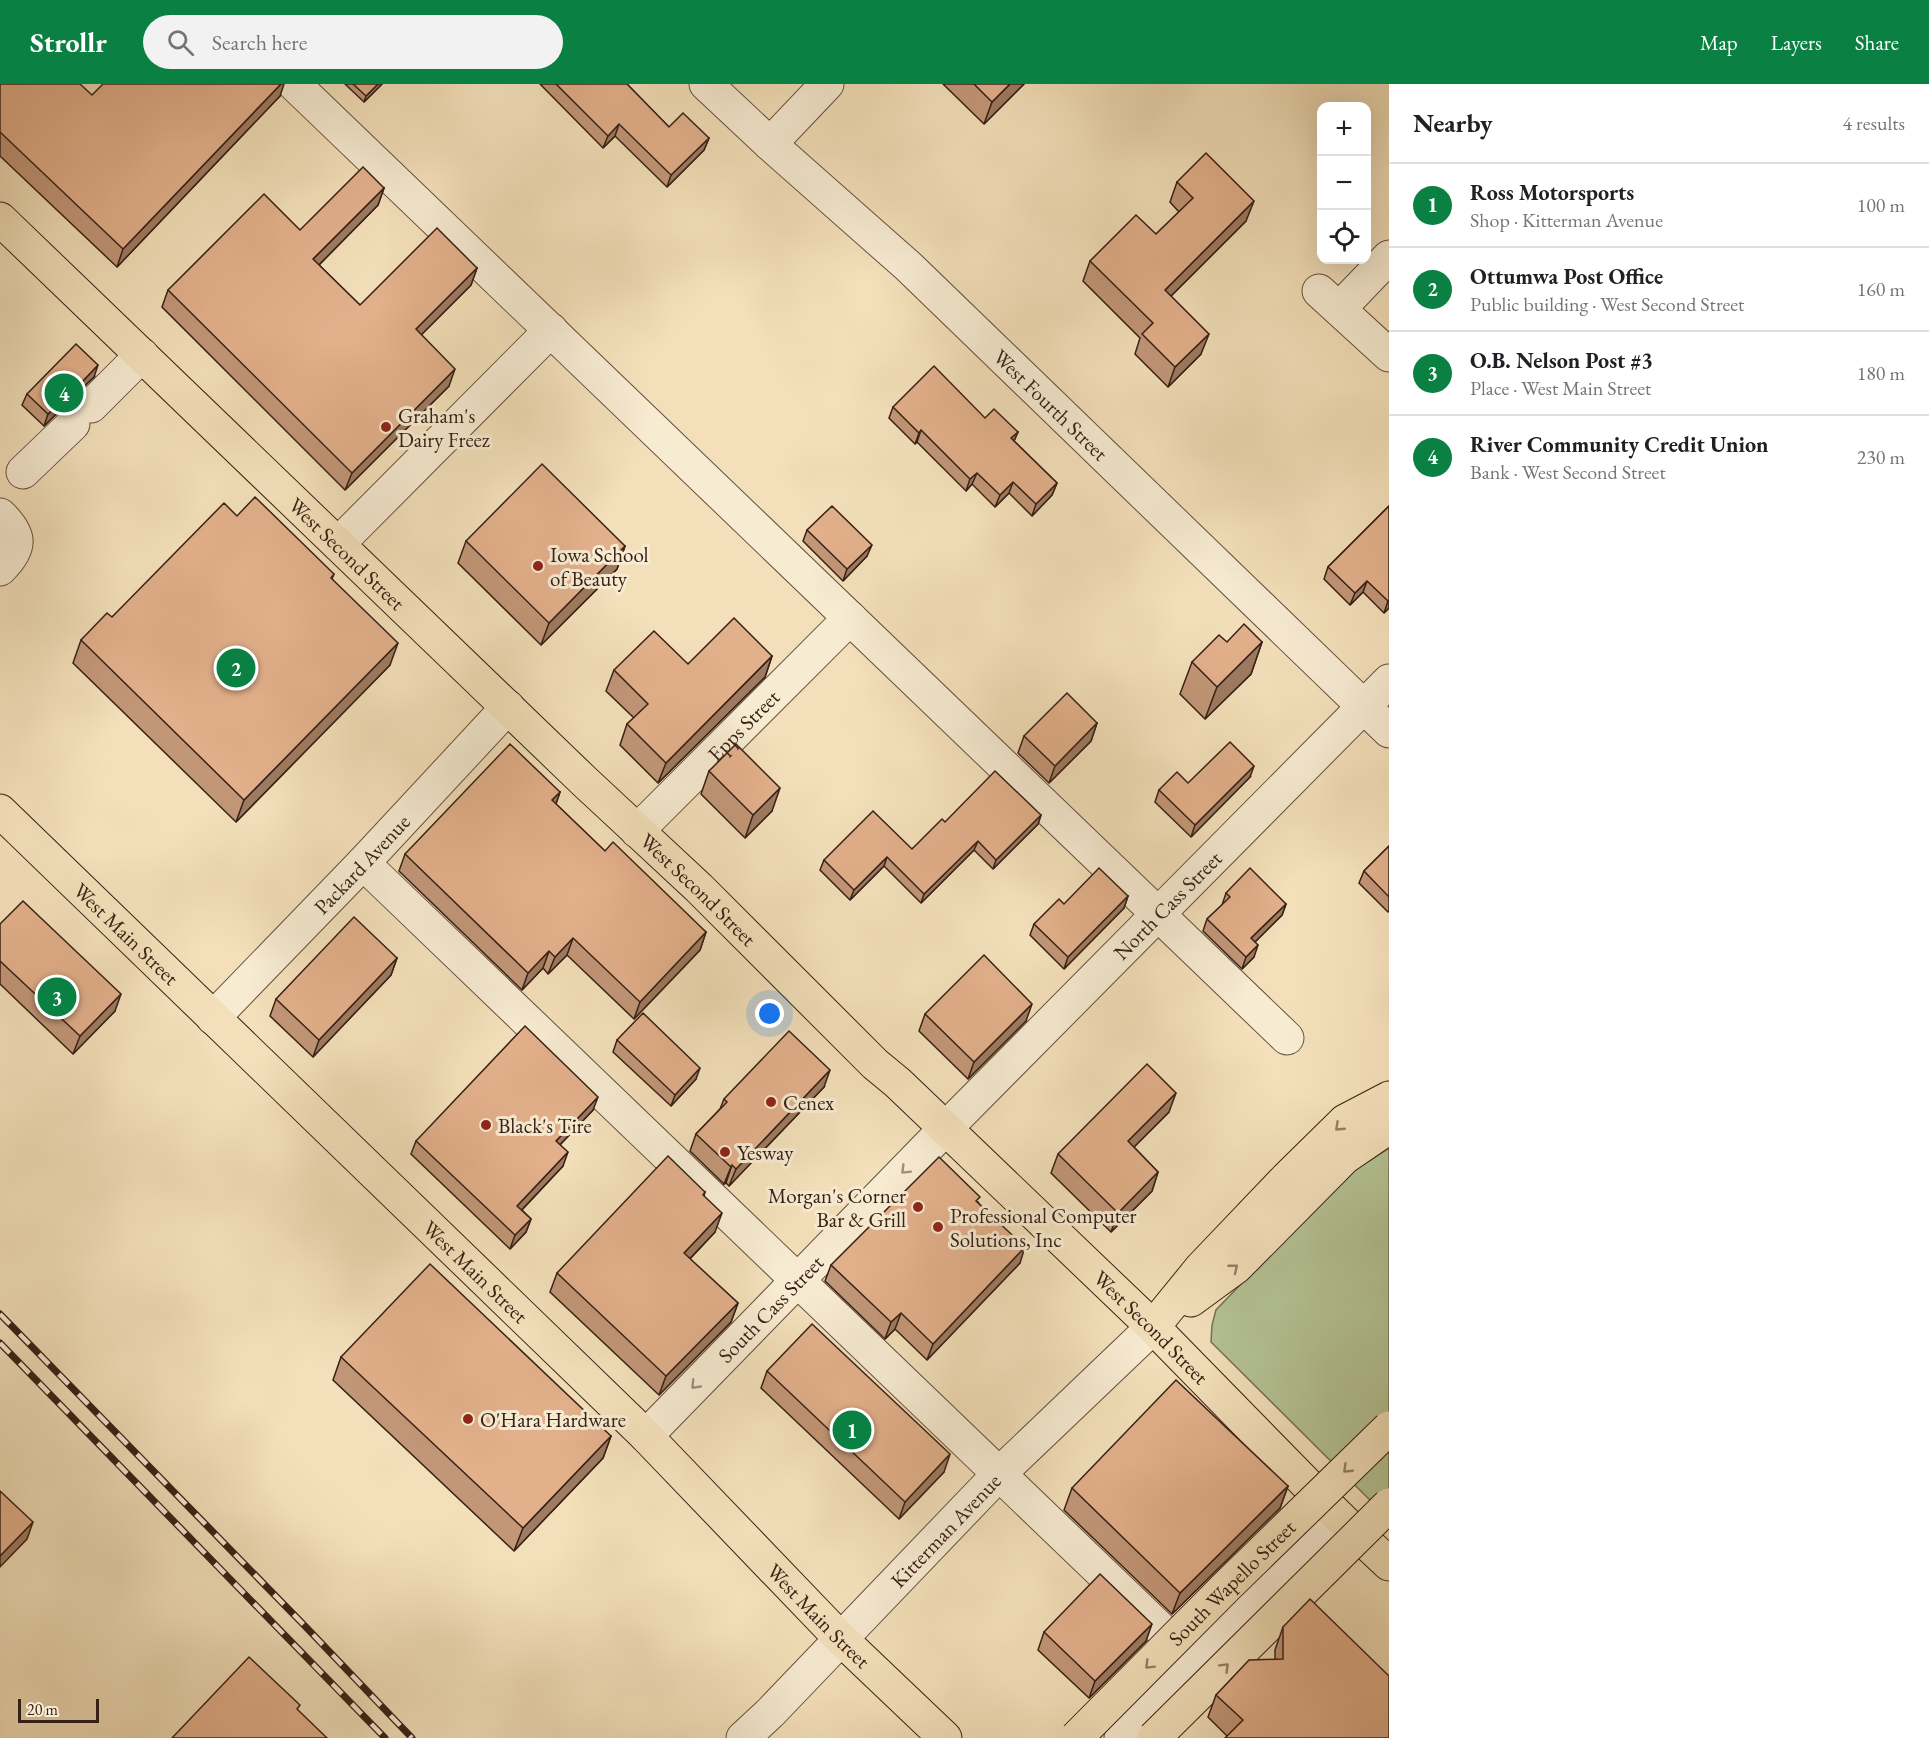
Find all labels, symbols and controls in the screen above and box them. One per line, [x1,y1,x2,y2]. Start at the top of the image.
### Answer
search box [143,15,563,69]
text: Strollr [30,24,107,60]
icon: search [164,26,197,59]
text: Search here [212,28,307,57]
text: Map [1700,29,1738,56]
text: Layers [1771,29,1822,56]
text: Share [1855,29,1899,56]
map controls [1317,102,1371,264]
button: + [1317,102,1371,156]
text: Nearby [1413,106,1493,140]
text: 4 results [1842,110,1905,136]
button: − [1317,156,1371,210]
text: Ross Motorsports [1470,178,1634,207]
text: 1 [1427,192,1438,218]
text: 100 m [1857,192,1905,218]
text: Shop · Kitterman Avenue [1470,207,1663,233]
button: locate [1317,210,1371,264]
text: Ottumwa Post Office [1470,262,1663,291]
text: 2 [1427,276,1438,302]
text: 160 m [1857,276,1905,302]
text: Public building · West Second Street [1470,291,1744,317]
street label: West Fourth Street [988,343,1115,466]
text: O.B. Nelson Post #3 [1470,346,1653,375]
text: 3 [1427,360,1438,386]
text: 180 m [1857,360,1905,386]
pin: 4 [44,370,84,416]
text: Place · West Main Street [1470,375,1651,401]
place label: Graham's Dairy Freez [398,402,490,453]
marker: Graham's Dairy Freez [379,420,393,434]
text: River Community Credit Union [1470,430,1769,459]
text: 4 [1427,444,1438,470]
text: 230 m [1857,444,1905,470]
text: Bank · West Second Street [1470,459,1666,485]
street label: West Second Street [283,491,411,616]
place label: Iowa School of Beauty [550,541,649,592]
marker: Iowa School of Beauty [531,559,545,573]
pin: 2 [216,646,256,690]
street label: Epps Street [701,683,785,767]
street label: Packard Avenue [308,808,415,920]
street label: West Second Street [635,827,763,952]
street label: North Cass Street [1107,844,1227,965]
street label: West Main Street [68,876,185,991]
pin: 3 [38,974,76,1020]
your location [755,999,784,1028]
place label: Cenex [783,1089,834,1116]
marker: Cenex [764,1095,778,1109]
place label: Black's Tire [498,1112,592,1139]
marker: Black's Tire [479,1118,493,1132]
one-way arrow [1335,1120,1346,1131]
place label: Yesway [737,1139,794,1166]
marker: Yesway [718,1145,732,1159]
one-way arrow [901,1163,912,1174]
place label: Morgan's Corner Bar & Grill [768,1182,906,1233]
marker: Morgan's Corner Bar & Grill [911,1200,925,1214]
place label: Professional Computer Solutions, Inc [950,1202,1137,1253]
street label: West Main Street [417,1214,534,1329]
marker: Professional Computer Solutions, Inc [931,1220,945,1234]
street label: South Cass Street [712,1249,829,1368]
street label: West Second Street [1088,1264,1215,1390]
one-way arrow [1227,1264,1238,1275]
one-way arrow [691,1378,702,1388]
place label: O'Hara Hardware [480,1406,626,1433]
pin: 1 [832,1408,872,1452]
marker: O'Hara Hardware [461,1412,475,1426]
one-way arrow [1344,1462,1355,1473]
street label: Kitterman Avenue [884,1467,1006,1593]
street label: South Wapello Street [1162,1513,1301,1651]
street label: West Main Street [762,1557,877,1674]
one-way arrow [1145,1658,1156,1669]
one-way arrow [1218,1664,1229,1675]
scale bar [18,1696,99,1724]
text: 20 m [27,1699,58,1720]

